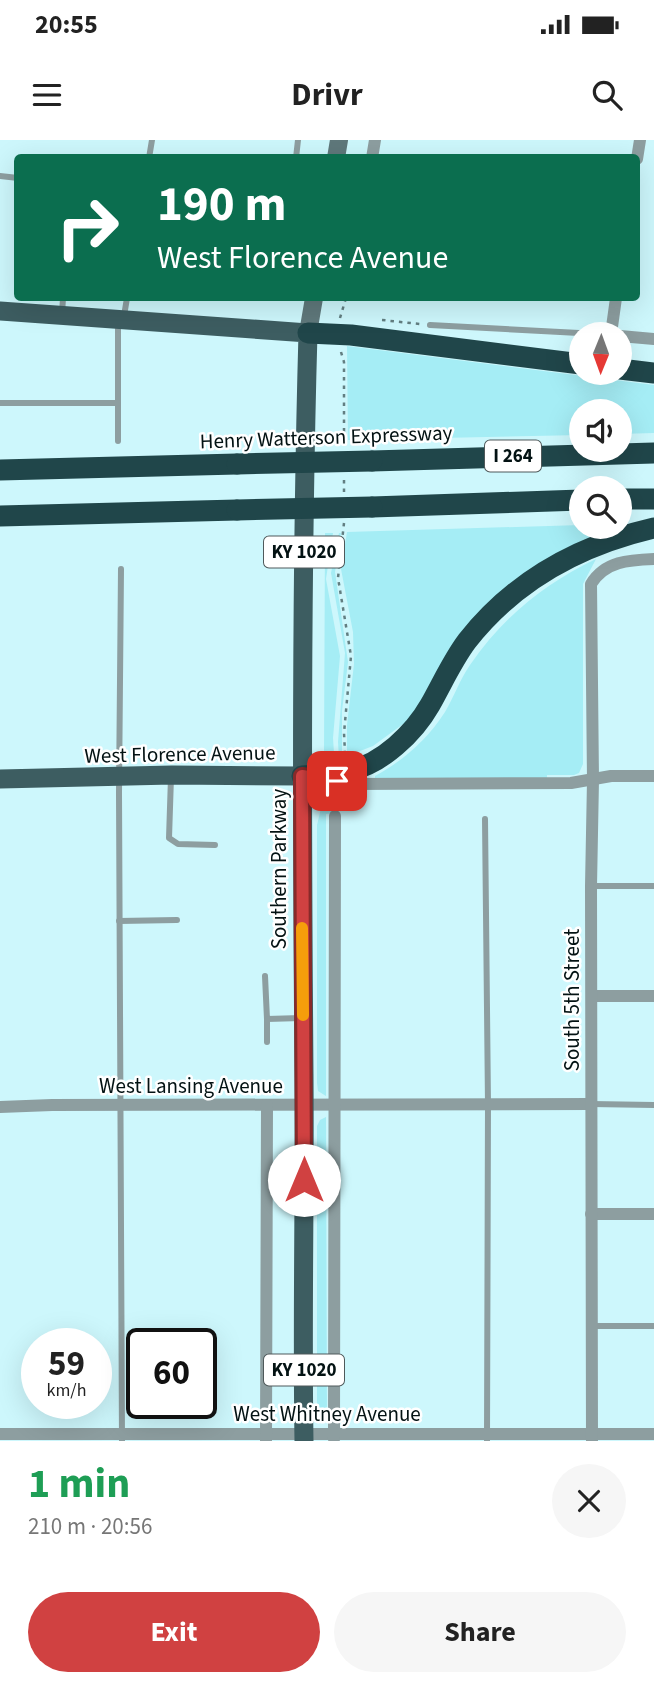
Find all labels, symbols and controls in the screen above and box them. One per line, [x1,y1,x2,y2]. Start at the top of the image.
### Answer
text: 20:55 [35,6,98,43]
text: Drivr [291,72,363,118]
icon: menu [28,76,66,114]
icon: search [588,76,626,114]
text: 190 m [157,170,286,240]
icon: right [42,182,133,273]
text: West Florence Avenue [157,235,448,281]
north arrow [569,322,632,385]
map controls [569,322,632,539]
button: sound [569,399,632,462]
street label: Henry Watterson Expressway [199,418,453,456]
road number: I 264 [485,440,541,472]
button: search [569,476,632,539]
road number: KY 1020 [264,536,344,568]
street label: West Florence Avenue [84,737,276,771]
pin [307,751,367,811]
icon: arrive [318,762,356,800]
street label: Southern Parkway [264,789,294,949]
street label: South 5th Street [557,929,587,1071]
street label: West Lansing Avenue [99,1071,283,1101]
position arrow [267,1143,341,1217]
speed limit sign: 60 [126,1328,217,1419]
text: 59 [48,1339,85,1389]
road number: KY 1020 [264,1354,344,1386]
text: km/h [47,1378,86,1403]
street label: West Whitney Avenue [233,1399,421,1429]
text: 1 min [28,1454,130,1514]
button: close [552,1464,626,1538]
text: 210 m · 20:56 [28,1510,152,1543]
button: Exit [28,1592,320,1672]
button: Share [334,1592,626,1672]

